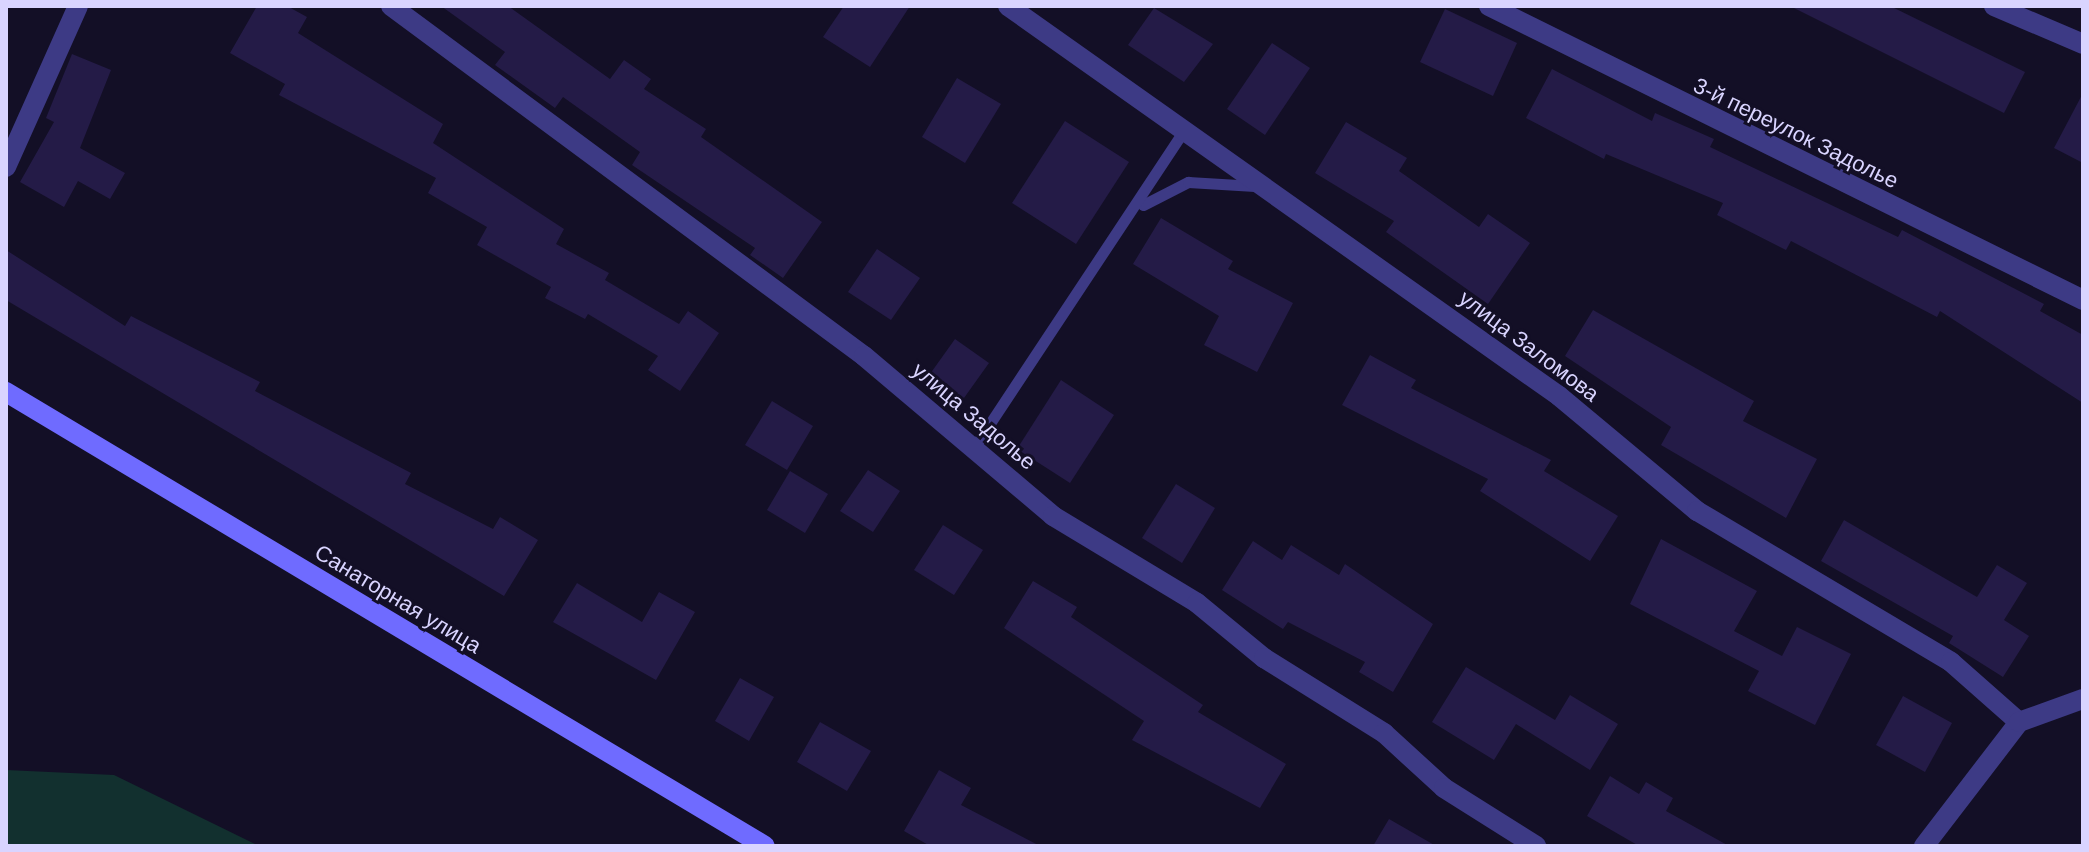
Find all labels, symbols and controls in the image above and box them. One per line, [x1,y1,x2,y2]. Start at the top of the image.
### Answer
street label: 3-й переулок Задолье [1689,72,1903,194]
street label: улица Заломова [1454,285,1604,407]
street label: улица Задолье [907,357,1041,475]
street label: Санаторная улица [310,539,486,659]

